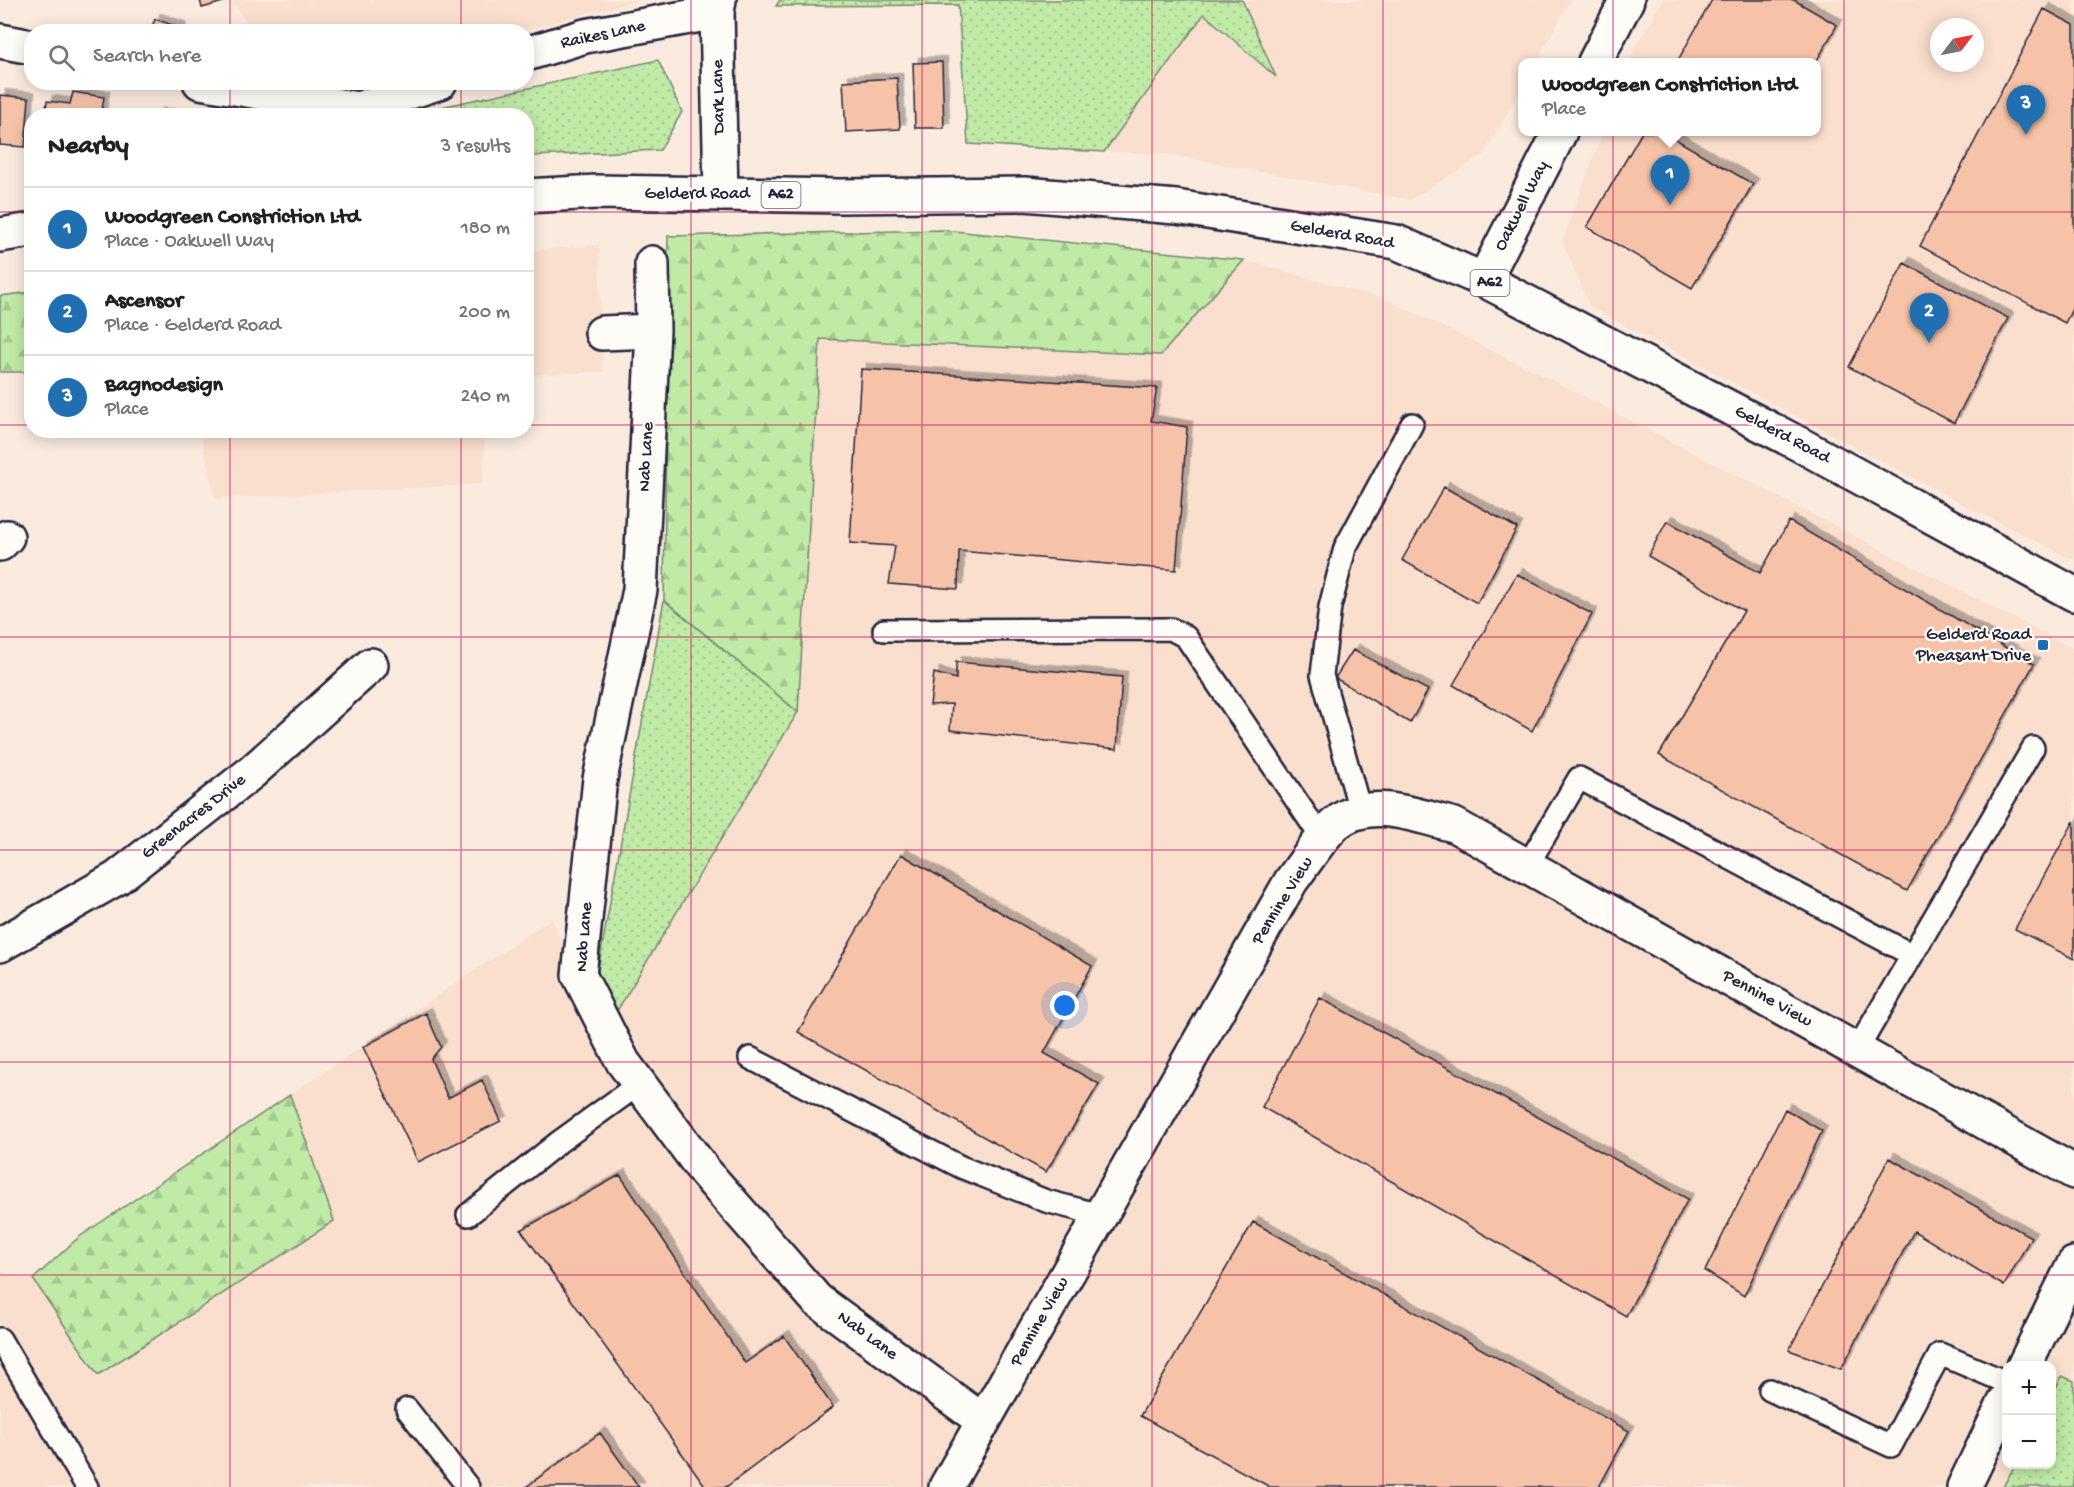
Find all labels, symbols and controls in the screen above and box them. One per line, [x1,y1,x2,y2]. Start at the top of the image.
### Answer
street label: Raikes Lane [559,16,648,54]
north arrow [1930,18,1984,72]
search box [24,24,534,90]
icon: search [45,41,78,74]
text: Search here [93,44,201,70]
popup [1518,58,1821,136]
street label: Dark Lane [708,59,730,136]
text: Woodgreen Constriction Ltd [1542,73,1797,99]
pin: 3 [2006,86,2046,135]
text: Place [1542,99,1586,122]
text: Nearby [48,132,129,163]
text: 3 results [441,136,510,159]
pin: 1 [1650,156,1690,205]
street label: Oakwell Way [1490,157,1554,255]
road number: A62 [762,182,800,208]
street label: Gelderd Road [645,184,751,205]
text: Woodgreen Constriction Ltd [105,205,360,231]
street label: Gelderd Road [1288,216,1397,255]
text: 1 [63,218,72,241]
text: 180 m [461,218,510,241]
text: Place · Oakwell Way [105,231,274,254]
road number: A62 [1470,270,1510,296]
text: Ascensor [105,289,183,315]
pin: 2 [1910,294,1948,343]
text: 2 [63,302,72,325]
text: 200 m [459,302,510,325]
text: Place · Gelderd Road [105,315,281,338]
text: Bagnodesign [105,373,223,399]
text: 3 [62,386,73,409]
text: 240 m [460,386,510,409]
text: Place [105,399,149,422]
street label: Gelderd Road [1731,401,1835,470]
street label: Nab Lane [635,421,659,492]
place label: Gelderd Road Pheasant Drive [1915,625,2032,667]
marker: Gelderd Road Pheasant Drive [2036,638,2050,652]
street label: Greenacres Drive [138,769,251,864]
street label: Pennine View [1247,853,1318,950]
street label: Nab Lane [572,901,598,973]
street label: Pennine View [1718,965,1816,1032]
your location [1050,991,1079,1020]
street label: Pennine View [1006,1274,1074,1371]
street label: Nab Lane [833,1307,902,1365]
map controls [2002,1361,2056,1469]
button: + [2002,1361,2056,1415]
button: − [2002,1415,2056,1469]

